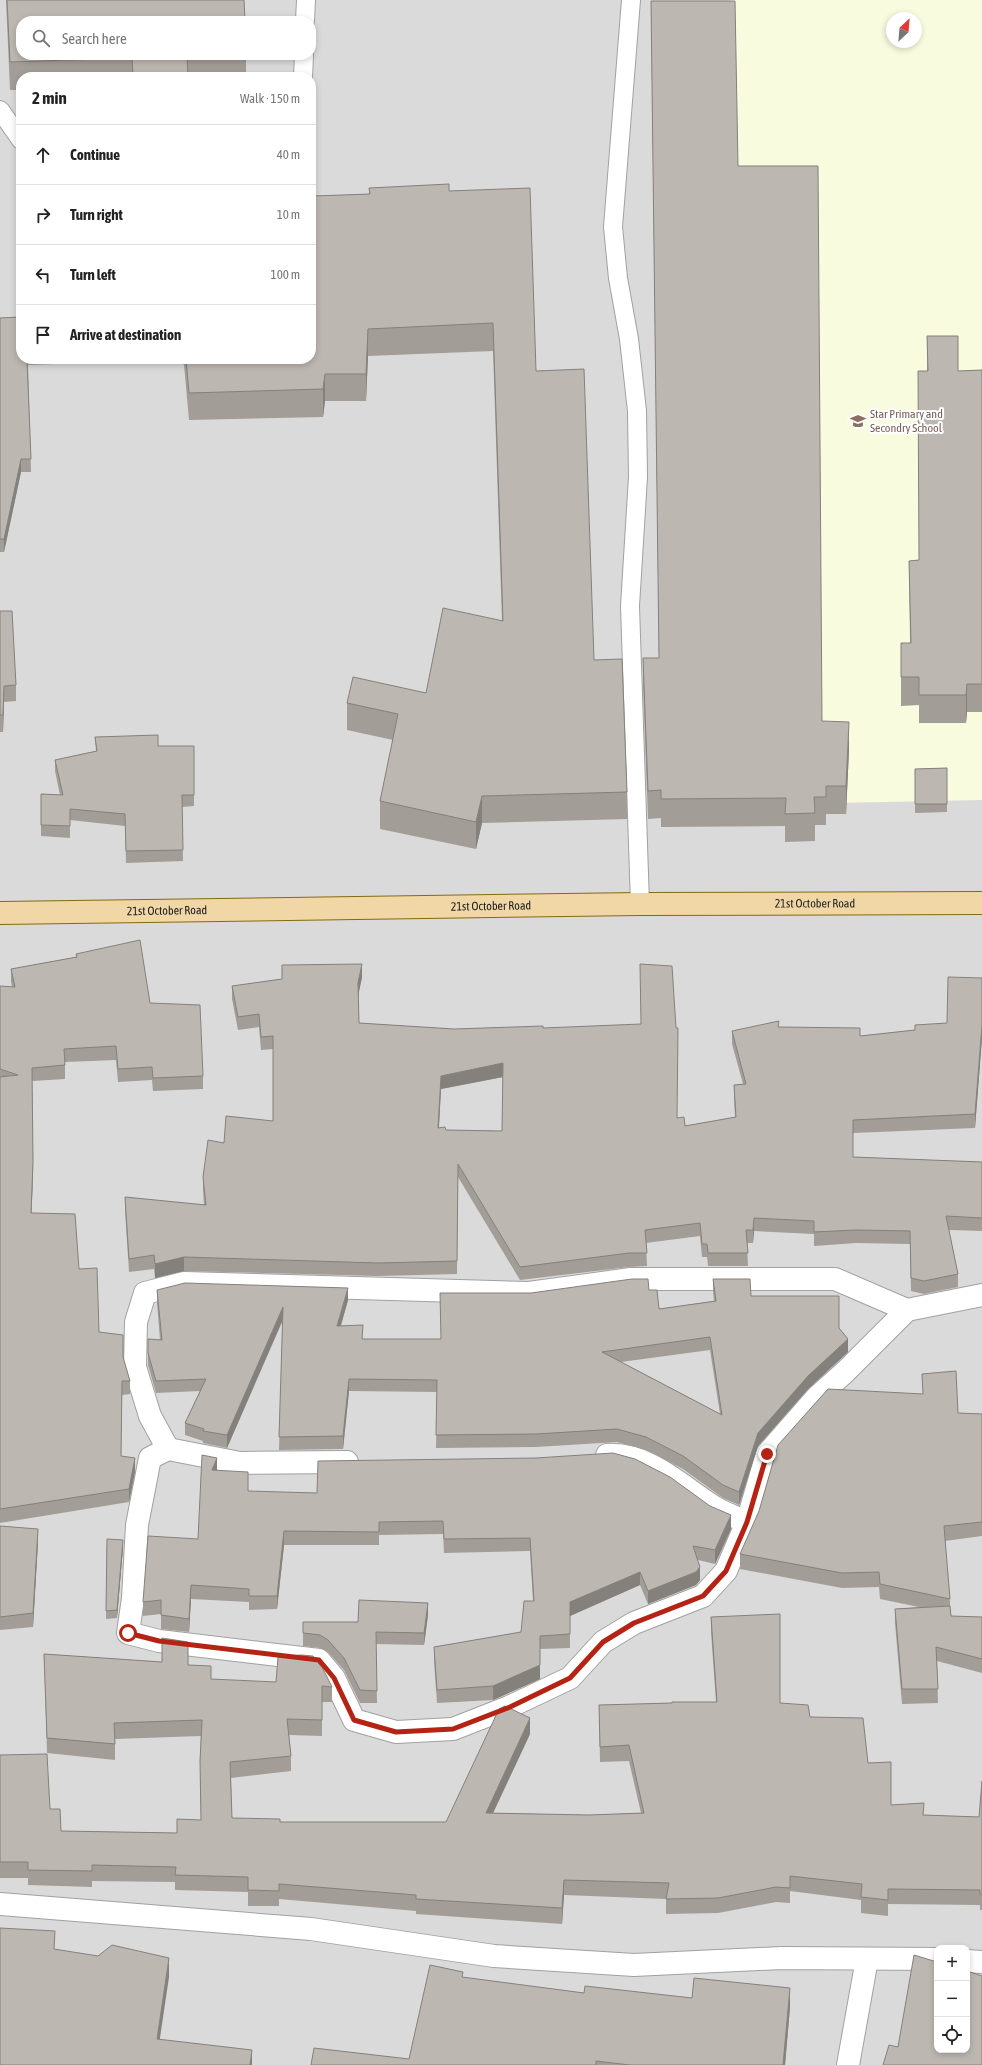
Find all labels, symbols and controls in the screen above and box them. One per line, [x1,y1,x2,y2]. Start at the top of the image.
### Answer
north arrow [886,12,922,48]
search box [16,16,316,60]
icon: search [30,27,52,49]
text: Search here [62,30,127,47]
text: 2 min [32,88,67,108]
text: Walk · 150 m [240,91,300,106]
icon: ahead [32,144,54,166]
text: Continue [70,146,120,163]
text: 40 m [277,147,300,162]
icon: right [32,204,54,226]
text: Turn right [70,206,123,223]
text: 10 m [277,207,300,222]
icon: left [32,264,54,286]
text: Turn left [70,266,116,283]
text: 100 m [271,267,300,282]
icon: arrive [32,324,54,346]
text: Arrive at destination [70,326,181,343]
place label: Star Primary and Secondry School [870,407,943,435]
school or university icon: Star Primary and Secondry School [849,412,867,430]
street label: 21st October Road [775,896,855,911]
street label: 21st October Road [451,899,531,914]
street label: 21st October Road [127,903,207,918]
route end [758,1445,776,1463]
route start [119,1624,137,1642]
map controls [934,1945,970,2053]
button: + [934,1945,970,1981]
button: − [934,1981,970,2017]
button: locate [934,2017,970,2053]

